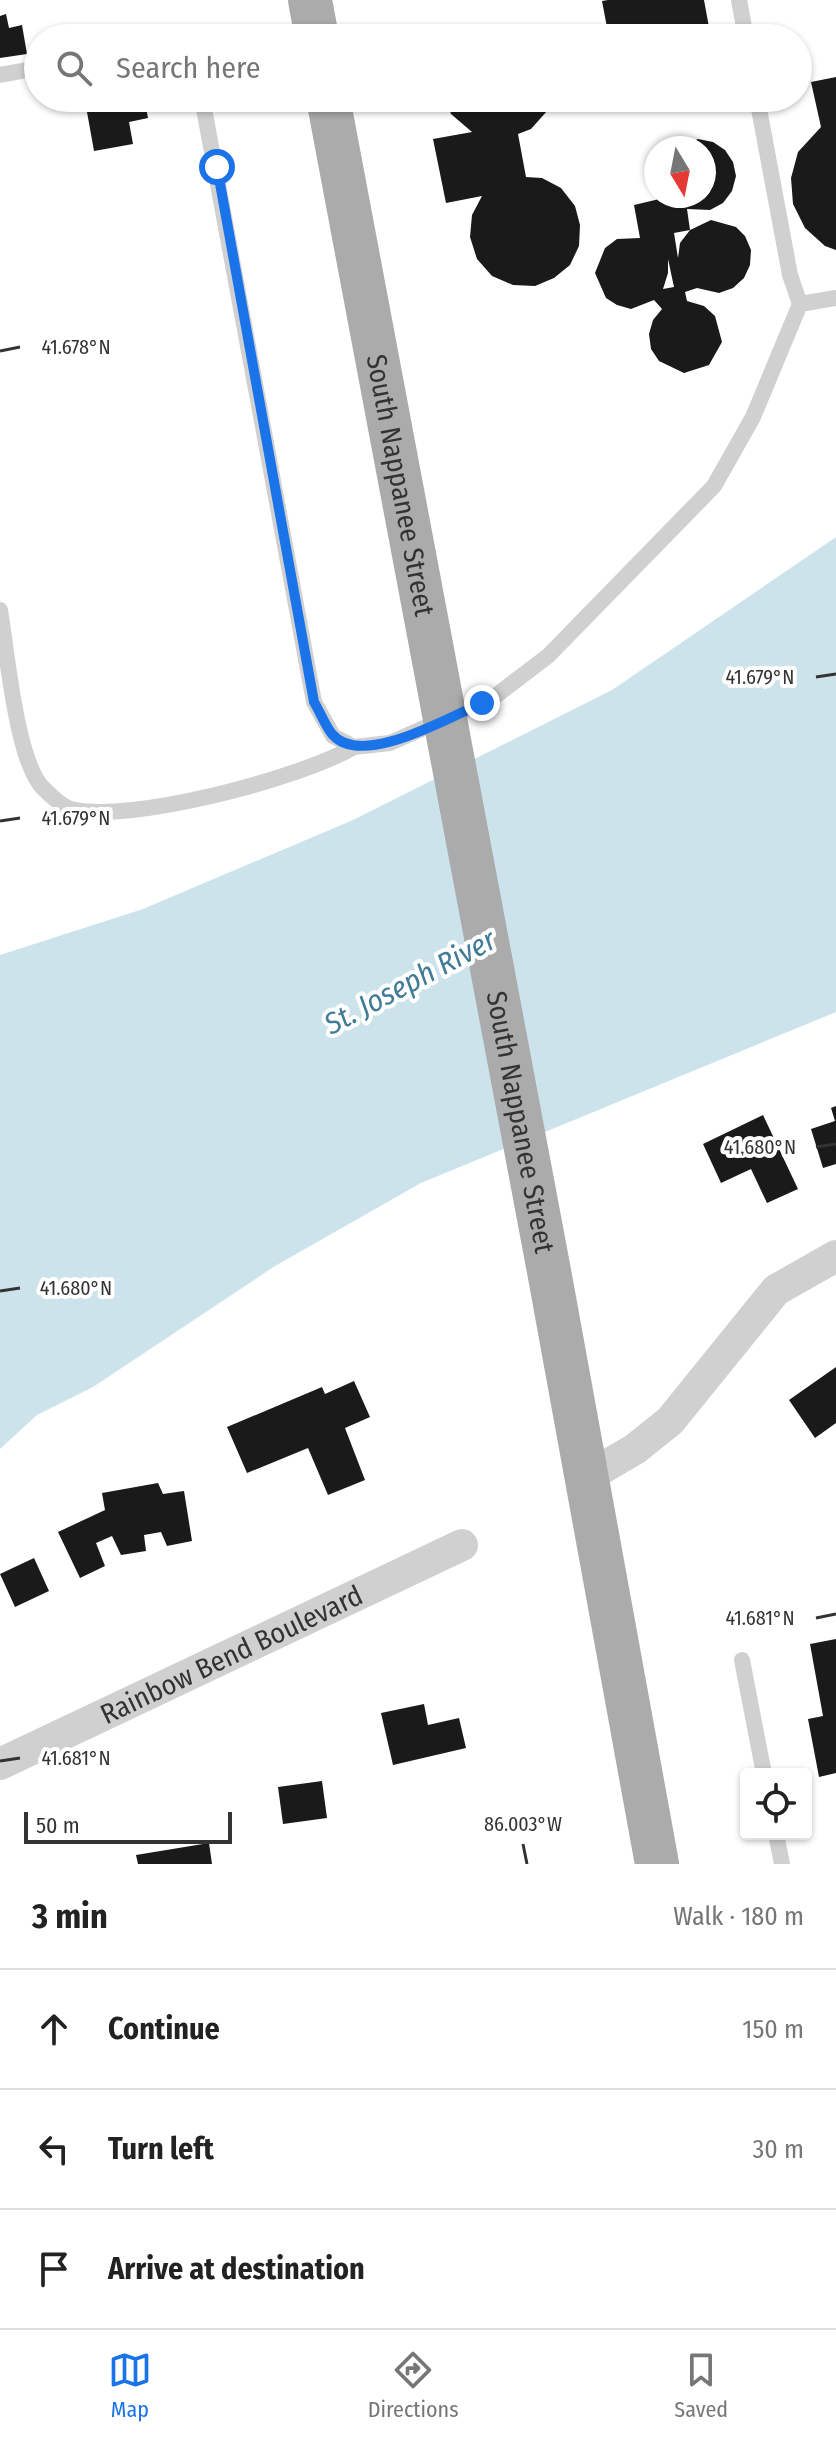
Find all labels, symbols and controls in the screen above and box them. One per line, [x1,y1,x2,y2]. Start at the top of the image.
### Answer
search box [24,24,812,112]
icon: search [52,46,96,90]
text: Search here [116,50,261,86]
north arrow [644,136,716,208]
route start [199,149,235,185]
text: 41.678°N [41,335,111,359]
street label: South Nappanee Street [360,352,442,620]
text: 41.679°N [726,665,795,689]
route end [464,685,500,721]
text: 41.679°N [42,806,111,830]
water label: St. Joseph River [317,921,503,1043]
street label: South Nappanee Street [480,988,562,1256]
text: 41.680°N [724,1135,796,1159]
text: 41.680°N [40,1276,112,1300]
street label: Rainbow Bend Boulevard [95,1578,368,1731]
text: 41.681°N [725,1606,795,1630]
text: 41.681°N [41,1746,111,1770]
map controls [740,1768,812,1840]
button: locate [740,1768,812,1840]
scale bar [24,1808,232,1844]
text: 50 m [36,1812,80,1839]
text: 86.003°W [484,1812,562,1836]
text: 3 min [32,1896,108,1937]
text: Walk · 180 m [673,1901,804,1932]
icon: ahead [32,2007,76,2051]
text: Continue [108,2011,220,2047]
text: 150 m [742,2014,804,2045]
icon: left [32,2127,76,2171]
text: Turn left [108,2131,214,2167]
text: 30 m [753,2134,804,2165]
icon: arrive [32,2247,76,2291]
text: Arrive at destination [108,2251,365,2287]
tab: Map [108,2348,152,2423]
tab: Directions [368,2348,459,2423]
tab: Saved [674,2348,728,2423]

